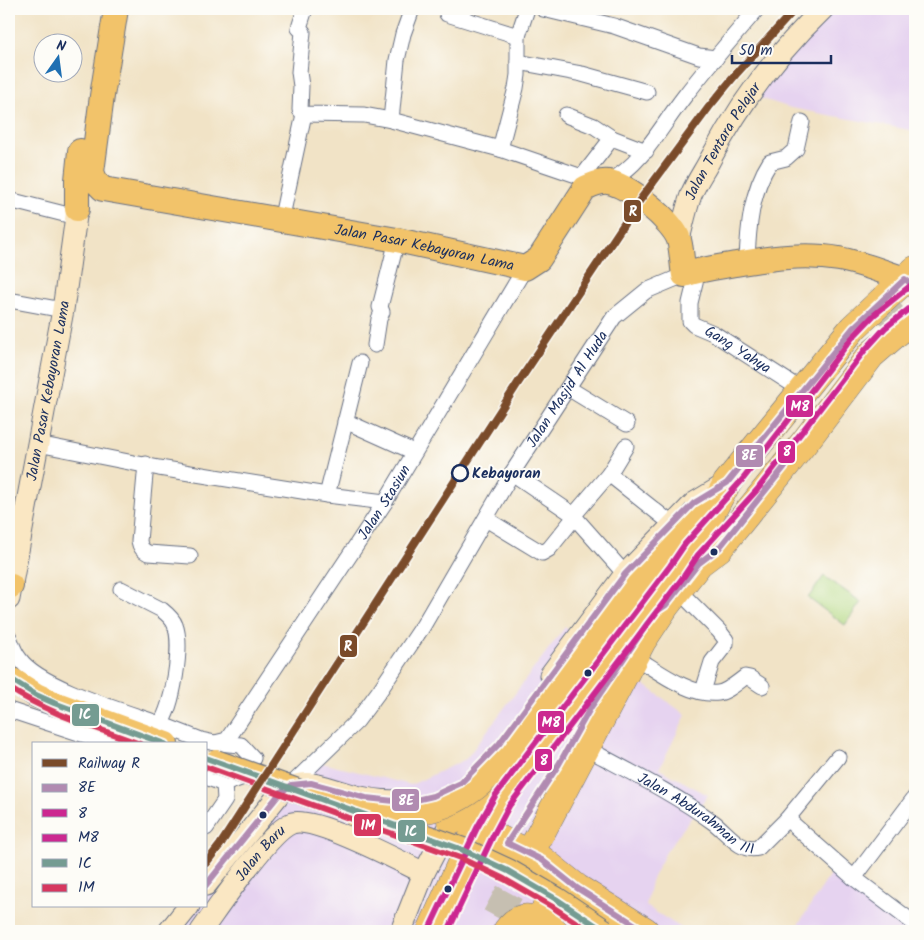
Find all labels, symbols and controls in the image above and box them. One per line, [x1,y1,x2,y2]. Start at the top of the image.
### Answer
north arrow [32,32,82,82]
scale bar [732,32,830,64]
text: N [54,35,68,58]
text: 50 m [739,39,773,63]
street label: Jalan Tentara Pelajar [679,77,768,204]
line badge: R [623,199,642,223]
text: R [629,201,638,223]
street label: Jalan Pasar Kebayoran Lama [332,218,516,278]
street label: Jalan Pasar Kebayoran Lama [20,299,77,483]
street label: Gang Yahya [701,320,776,380]
street label: Jalan Masjid Al Huda [521,326,615,453]
line badge: M8 [785,394,814,418]
text: M8 [791,396,810,418]
line badge: 8 [777,440,796,464]
text: 8 [783,441,792,463]
line badge: 8E [735,444,764,468]
text: 8E [741,445,758,467]
street label: Jalan Stasiun [352,461,418,545]
place label: Kebayoran [472,462,541,486]
marker: Kebayoran [451,464,469,482]
unlabelled marker [709,547,719,557]
line badge: R [339,634,358,658]
text: R [344,636,353,658]
unlabelled marker [583,668,593,678]
line badge: 1C [71,703,100,727]
text: 1C [79,704,91,726]
line badge: M8 [537,710,565,734]
text: M8 [542,712,561,734]
legend [32,742,208,908]
line badge: 8 [534,748,553,772]
text: 8 [540,750,549,772]
text: Railway R [78,752,140,776]
street label: Jalan Abdurahman III [633,767,755,862]
text: 8E [78,776,97,800]
line badge: 8E [391,788,420,812]
text: 8E [398,790,415,812]
text: 8 [78,802,88,826]
unlabelled marker [258,810,268,820]
line badge: 1M [353,813,382,837]
text: 1M [361,815,376,837]
line badge: 1C [397,819,426,843]
street label: Jalan Baru [230,820,292,887]
text: 1C [405,821,417,843]
text: M8 [78,826,100,850]
text: 1C [78,852,92,876]
text: 1M [78,876,95,900]
unlabelled marker [443,884,453,894]

